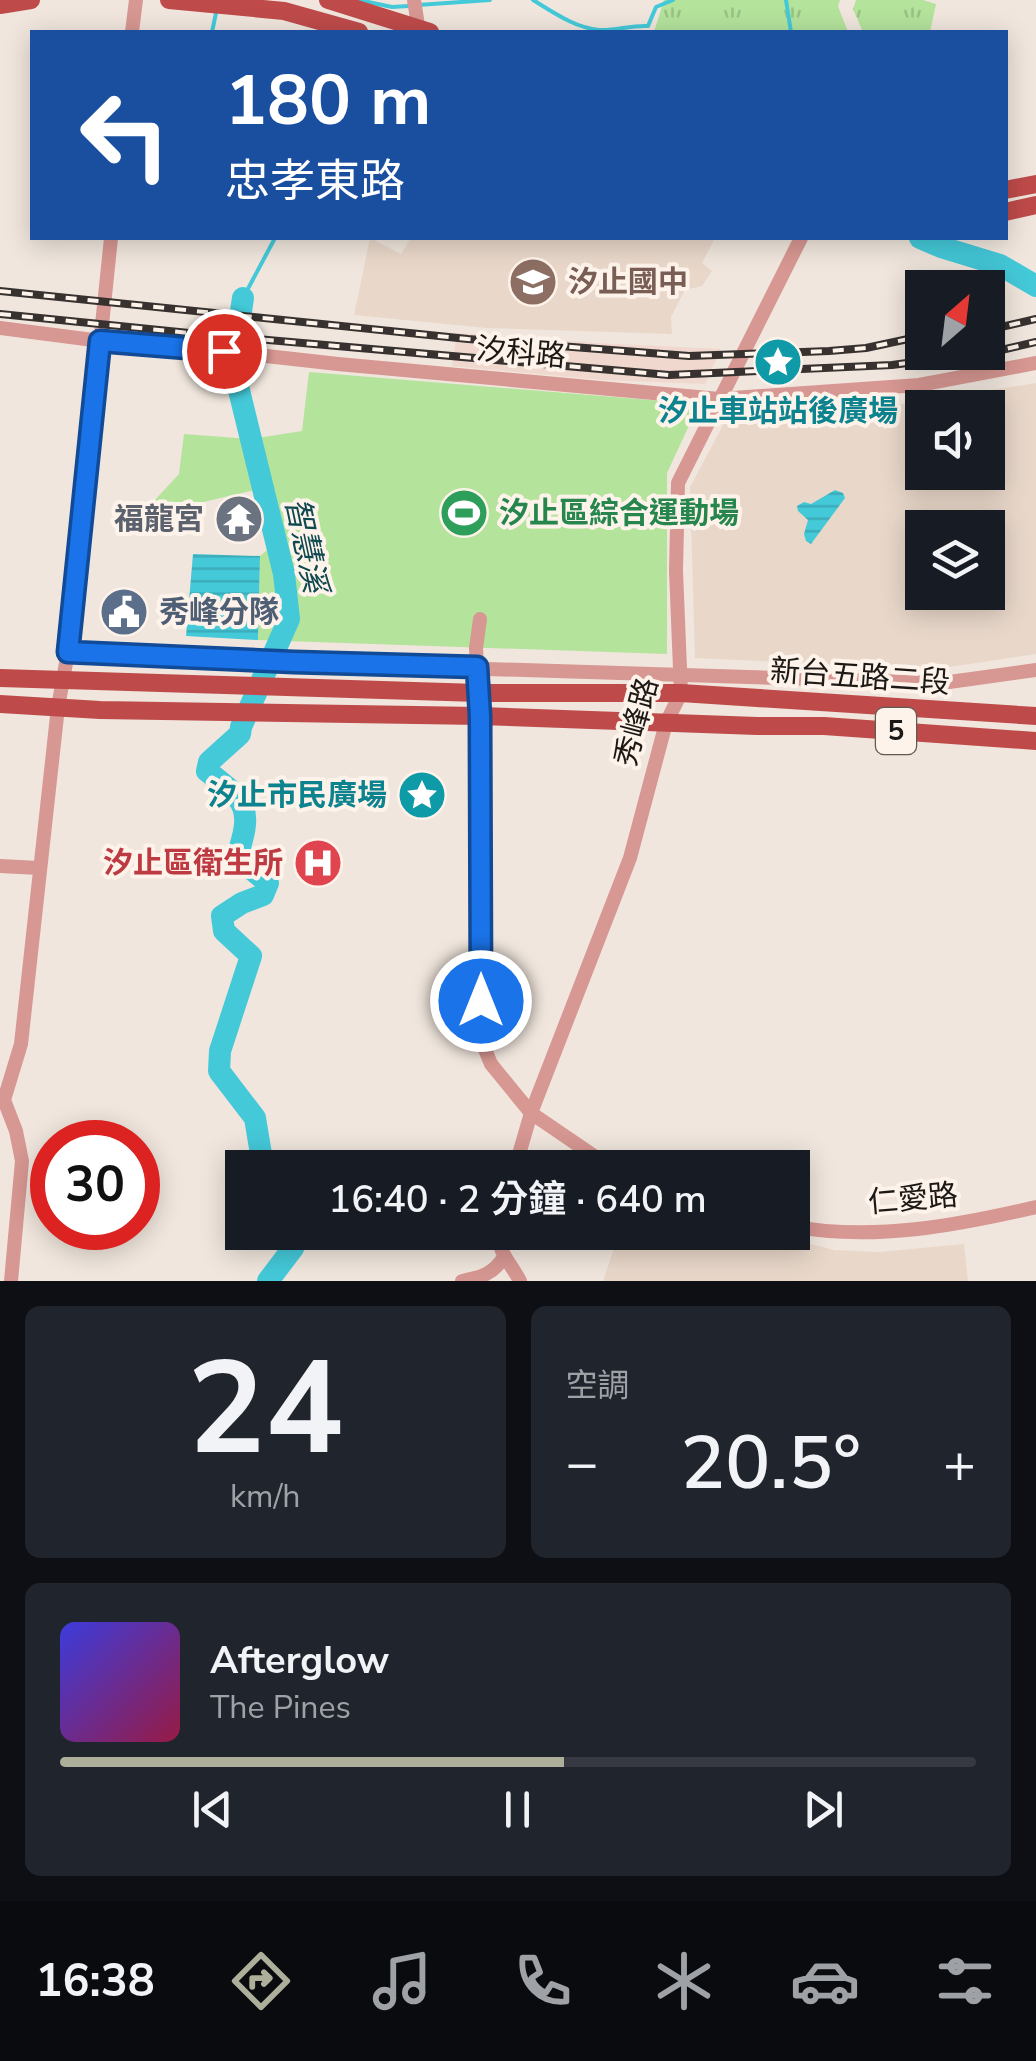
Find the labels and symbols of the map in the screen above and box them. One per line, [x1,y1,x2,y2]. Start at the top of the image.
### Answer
school or university icon: 汐止國中 [507,256,559,308]
place label: 汐止國中 [568,262,688,303]
north arrow [905,270,1005,370]
pin [182,309,267,394]
street label: 汐科路 [474,329,568,377]
place icon: 汐止車站站後廣場 [752,336,804,388]
place label: 汐止車站站後廣場 [658,391,898,432]
sports icon: 汐止區綜合運動場 [438,487,490,539]
temple icon: 福龍宮 [213,493,265,545]
place label: 汐止區綜合運動場 [499,493,739,534]
water label: 智慧溪 [275,494,338,600]
place label: 福龍宮 [114,499,204,540]
public building icon: 秀峰分隊 [98,586,150,638]
place label: 秀峰分隊 [159,592,279,633]
street label: 新台五路二段 [769,650,951,704]
street label: 秀峰路 [606,673,668,771]
road number: 5 [876,708,916,754]
place icon: 汐止市民廣場 [396,769,448,821]
place label: 汐止市民廣場 [207,775,387,816]
hospital icon: 汐止區衛生所 [292,837,344,889]
place label: 汐止區衛生所 [103,843,283,884]
position arrow [429,949,533,1053]
speed limit sign: 30 [30,1120,160,1250]
street label: 仁愛路 [866,1175,960,1223]

